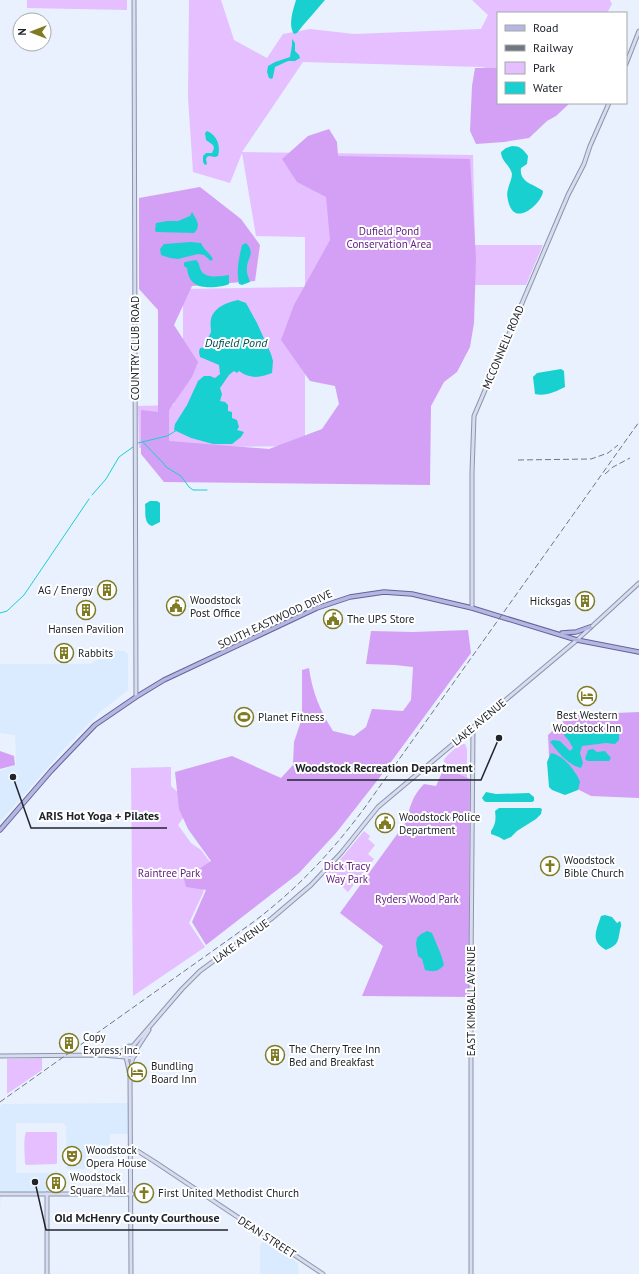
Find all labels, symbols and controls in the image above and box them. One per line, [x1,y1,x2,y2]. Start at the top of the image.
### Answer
north arrow [12,12,52,52]
legend [497,12,627,104]
text: Road [533,20,558,35]
text: N [15,28,29,36]
text: Railway [533,40,573,55]
text: Park [533,60,555,75]
text: Water [533,80,563,95]
park label: Dufield Pond Conservation Area [347,224,431,251]
street label: COUNTRY CLUB ROAD [128,296,142,400]
street label: MCCONNELL ROAD [479,303,527,391]
water label: Dufield Pond [205,335,268,350]
building icon: AG / Energy [96,579,118,601]
place label: AG / Energy [38,583,94,597]
street label: SOUTH EASTWOOD DRIVE [216,586,334,652]
building icon: Hicksgas [574,590,596,612]
place label: Woodstock Post Office [190,593,241,620]
place label: Hicksgas [530,594,571,608]
public building icon: Woodstock Post Office [165,595,187,617]
building icon: Hansen Pavilion [75,599,97,621]
public building icon: The UPS Store [322,608,344,630]
place label: The UPS Store [347,612,415,626]
place label: Hansen Pavilion [48,622,124,636]
building icon: Rabbits [53,642,75,664]
place label: Rabbits [78,646,113,660]
hotel icon: Best Western Woodstock Inn [576,685,598,707]
street label: LAKE AVENUE [449,695,509,749]
sports icon: Planet Fitness [233,706,255,728]
place label: Best Western Woodstock Inn [553,708,621,735]
place label: Planet Fitness [258,710,325,724]
callout: Woodstock Recreation Department [287,756,481,780]
text: Woodstock Recreation Department [295,760,474,775]
callout: ARIS Hot Yoga + Pilates [31,804,167,828]
text: ARIS Hot Yoga + Pilates [39,808,159,823]
place label: Woodstock Police Department [399,810,481,837]
public building icon: Woodstock Police Department [374,812,396,834]
place label: Woodstock Bible Church [564,853,624,880]
church icon: Woodstock Bible Church [539,855,561,877]
park label: Dick Tracy Way Park [324,859,371,886]
park label: Raintree Park [138,866,201,880]
park label: Ryders Wood Park [375,892,459,906]
street label: LAKE AVENUE [210,916,272,966]
street label: EAST KIMBALL AVENUE [464,946,478,1056]
place label: Copy Express, Inc. [83,1030,140,1057]
building icon: Copy Express, Inc. [58,1032,80,1054]
place label: The Cherry Tree Inn Bed and Breakfast [289,1042,380,1069]
building icon: The Cherry Tree Inn Bed and Breakfast [264,1044,286,1066]
place label: Bundling Board Inn [151,1059,197,1086]
hotel icon: Bundling Board Inn [126,1061,148,1083]
place label: Woodstock Opera House [86,1143,147,1170]
theatre icon: Woodstock Opera House [61,1145,83,1167]
place label: Woodstock Square Mall [70,1170,127,1197]
building icon: Woodstock Square Mall [45,1172,67,1194]
church icon: First United Methodist Church [133,1182,155,1204]
place label: First United Methodist Church [158,1186,299,1200]
callout: Old McHenry County Courthouse [46,1206,228,1230]
text: Old McHenry County Courthouse [54,1210,220,1225]
street label: DEAN STREET [235,1213,299,1261]

